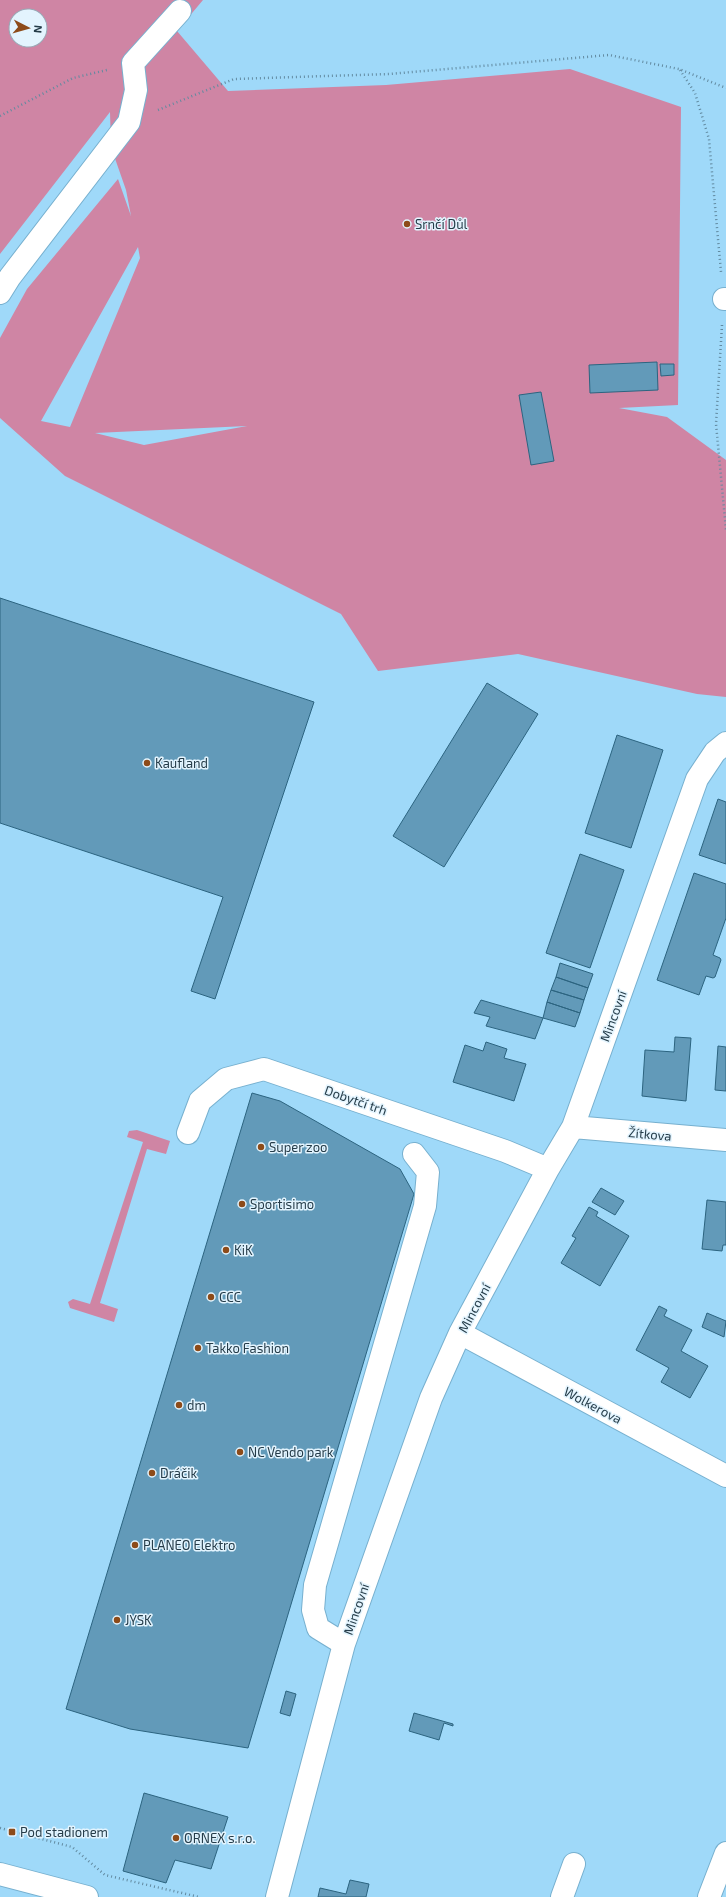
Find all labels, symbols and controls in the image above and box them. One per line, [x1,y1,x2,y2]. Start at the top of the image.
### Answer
north arrow [8,8,48,48]
text: N [32,24,45,34]
place label: Srnčí Důl [415,216,468,232]
marker: Srnčí Důl [402,219,412,229]
place label: Kaufland [155,755,208,771]
marker: Kaufland [142,758,152,768]
street label: Mincovní [596,987,630,1044]
street label: Dobytčí trh [323,1082,389,1118]
street label: Žítkova [628,1124,672,1144]
place label: Super zoo [269,1139,327,1155]
marker: Super zoo [256,1142,266,1152]
place label: Sportisimo [250,1196,314,1212]
marker: Sportisimo [237,1199,247,1209]
place label: KiK [234,1242,253,1258]
marker: KiK [221,1245,231,1255]
street label: Mincovní [454,1280,494,1335]
place label: CCC [219,1289,241,1305]
marker: CCC [206,1292,216,1302]
place label: Takko Fashion [206,1340,289,1356]
marker: Takko Fashion [193,1343,203,1353]
street label: Wolkerova [561,1383,625,1427]
place label: dm [187,1397,206,1413]
marker: dm [174,1400,184,1410]
place label: NC Vendo park [248,1444,334,1460]
marker: NC Vendo park [235,1447,245,1457]
place label: Dráčik [160,1465,198,1481]
marker: Dráčik [147,1468,157,1478]
place label: PLANEO Elektro [143,1537,236,1553]
marker: PLANEO Elektro [130,1540,140,1550]
street label: Mincovní [340,1580,373,1637]
place label: JYSK [125,1612,152,1628]
marker: JYSK [112,1615,122,1625]
place label: Pod stadionem [20,1824,108,1840]
marker: Pod stadionem [7,1827,17,1837]
place label: ORNEX s.r.o. [184,1830,255,1846]
marker: ORNEX s.r.o. [171,1833,181,1843]

